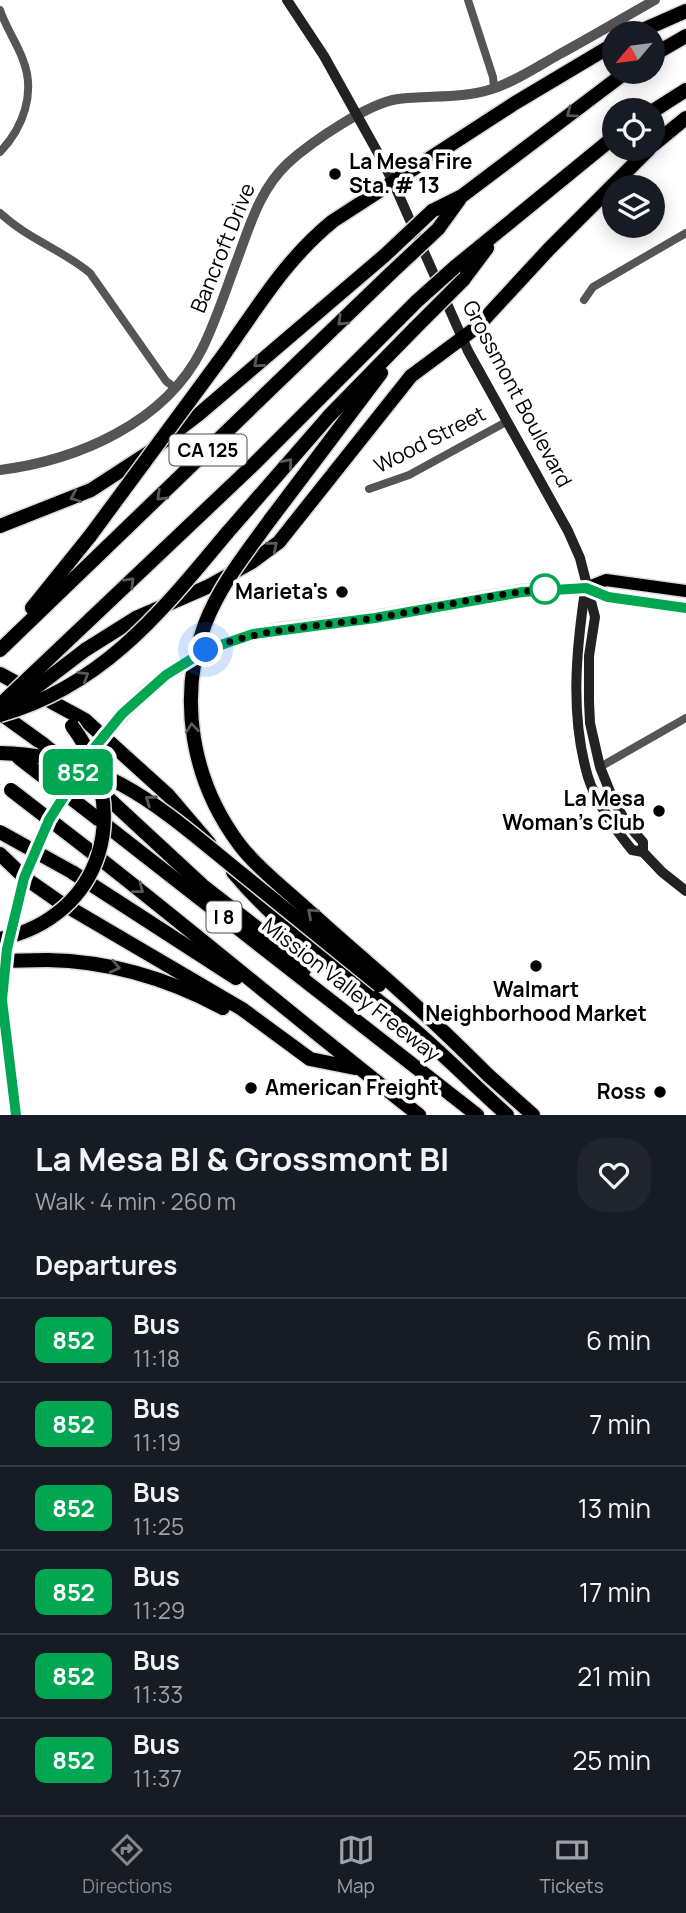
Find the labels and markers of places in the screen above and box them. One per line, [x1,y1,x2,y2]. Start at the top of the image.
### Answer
place label: La Mesa Fire Sta. # 13 [349,147,472,199]
marker: La Mesa Fire Sta. # 13 [327,166,343,182]
unlabelled marker [530,574,560,604]
place label: Marieta's [235,577,328,605]
marker: Marieta's [334,584,350,600]
place label: La Mesa Woman's Club [502,784,645,836]
marker: La Mesa Woman's Club [651,803,667,819]
marker: Walmart Neighborhood Market [528,958,544,974]
place label: Walmart Neighborhood Market [425,975,647,1027]
place label: American Freight [265,1073,439,1101]
place label: Ross [597,1077,646,1105]
marker: American Freight [243,1080,259,1096]
marker: Ross [652,1084,668,1100]

